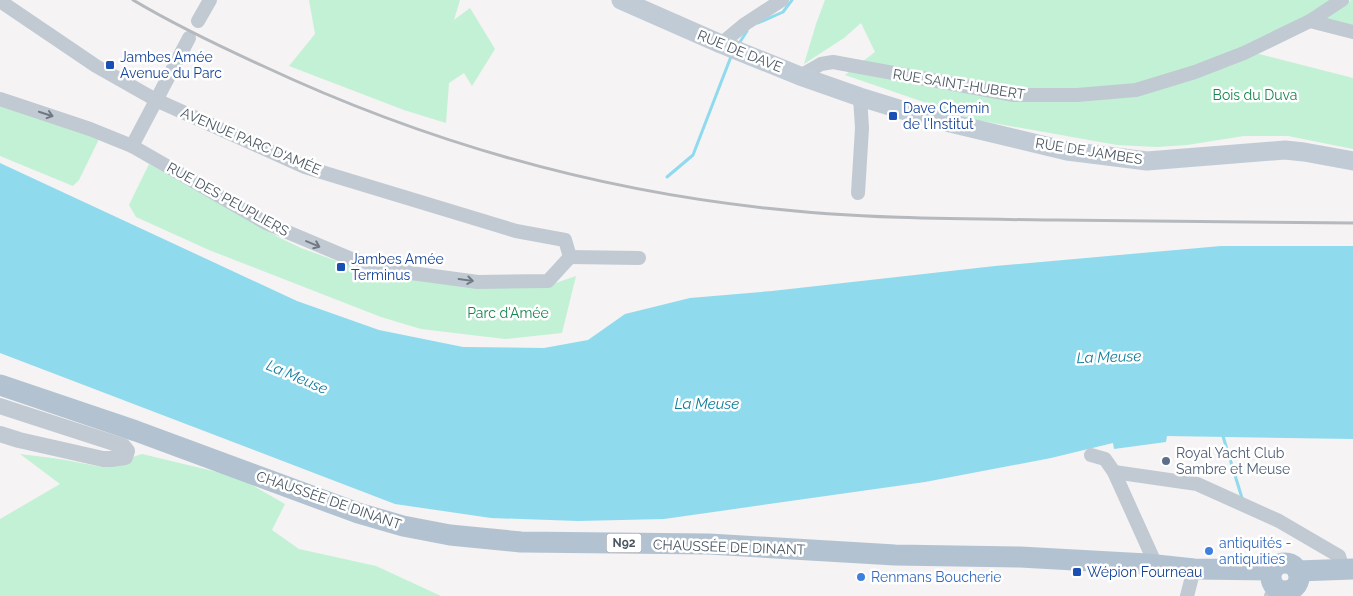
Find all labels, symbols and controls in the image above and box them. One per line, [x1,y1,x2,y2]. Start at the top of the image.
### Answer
street label: RUE DE DAVE [695,27,785,75]
place label: Jambes Amée Avenue du Parc [120,49,222,81]
marker: Jambes Amée Avenue du Parc [104,59,116,71]
street label: RUE SAINT-HUBERT [892,66,1027,102]
park label: Bois du Duva [1213,87,1297,103]
place label: Dave Chemin de l'Institut [903,100,989,132]
street label: AVENUE PARC D'AMÉE [179,103,324,178]
one-way arrow [38,110,54,120]
marker: Dave Chemin de l'Institut [887,110,899,122]
street label: RUE DE JAMBES [1034,135,1144,167]
street label: RUE DES PEUPLIERS [164,159,292,239]
one-way arrow [305,239,320,249]
place label: Jambes Amée Terminus [351,251,444,283]
marker: Jambes Amée Terminus [335,261,347,273]
one-way arrow [457,276,473,286]
park label: Parc d'Amée [467,305,549,321]
water label: La Meuse [1076,347,1142,367]
water label: La Meuse [264,356,330,398]
water label: La Meuse [675,395,739,413]
place label: Royal Yacht Club Sambre et Meuse [1176,445,1290,477]
marker: Royal Yacht Club Sambre et Meuse [1160,455,1172,467]
street label: CHAUSSÉE DE DINANT [254,467,404,533]
road number: N92 [606,534,642,552]
street label: CHAUSSÉE DE DINANT [653,535,806,558]
place label: antiquités - antiquities [1219,535,1292,567]
marker: antiquités - antiquities [1203,545,1215,557]
place label: Wépion Fourneau [1087,564,1202,580]
marker: Wépion Fourneau [1071,566,1083,578]
place label: Renmans Boucherie [871,569,1002,585]
marker: Renmans Boucherie [855,571,867,583]

